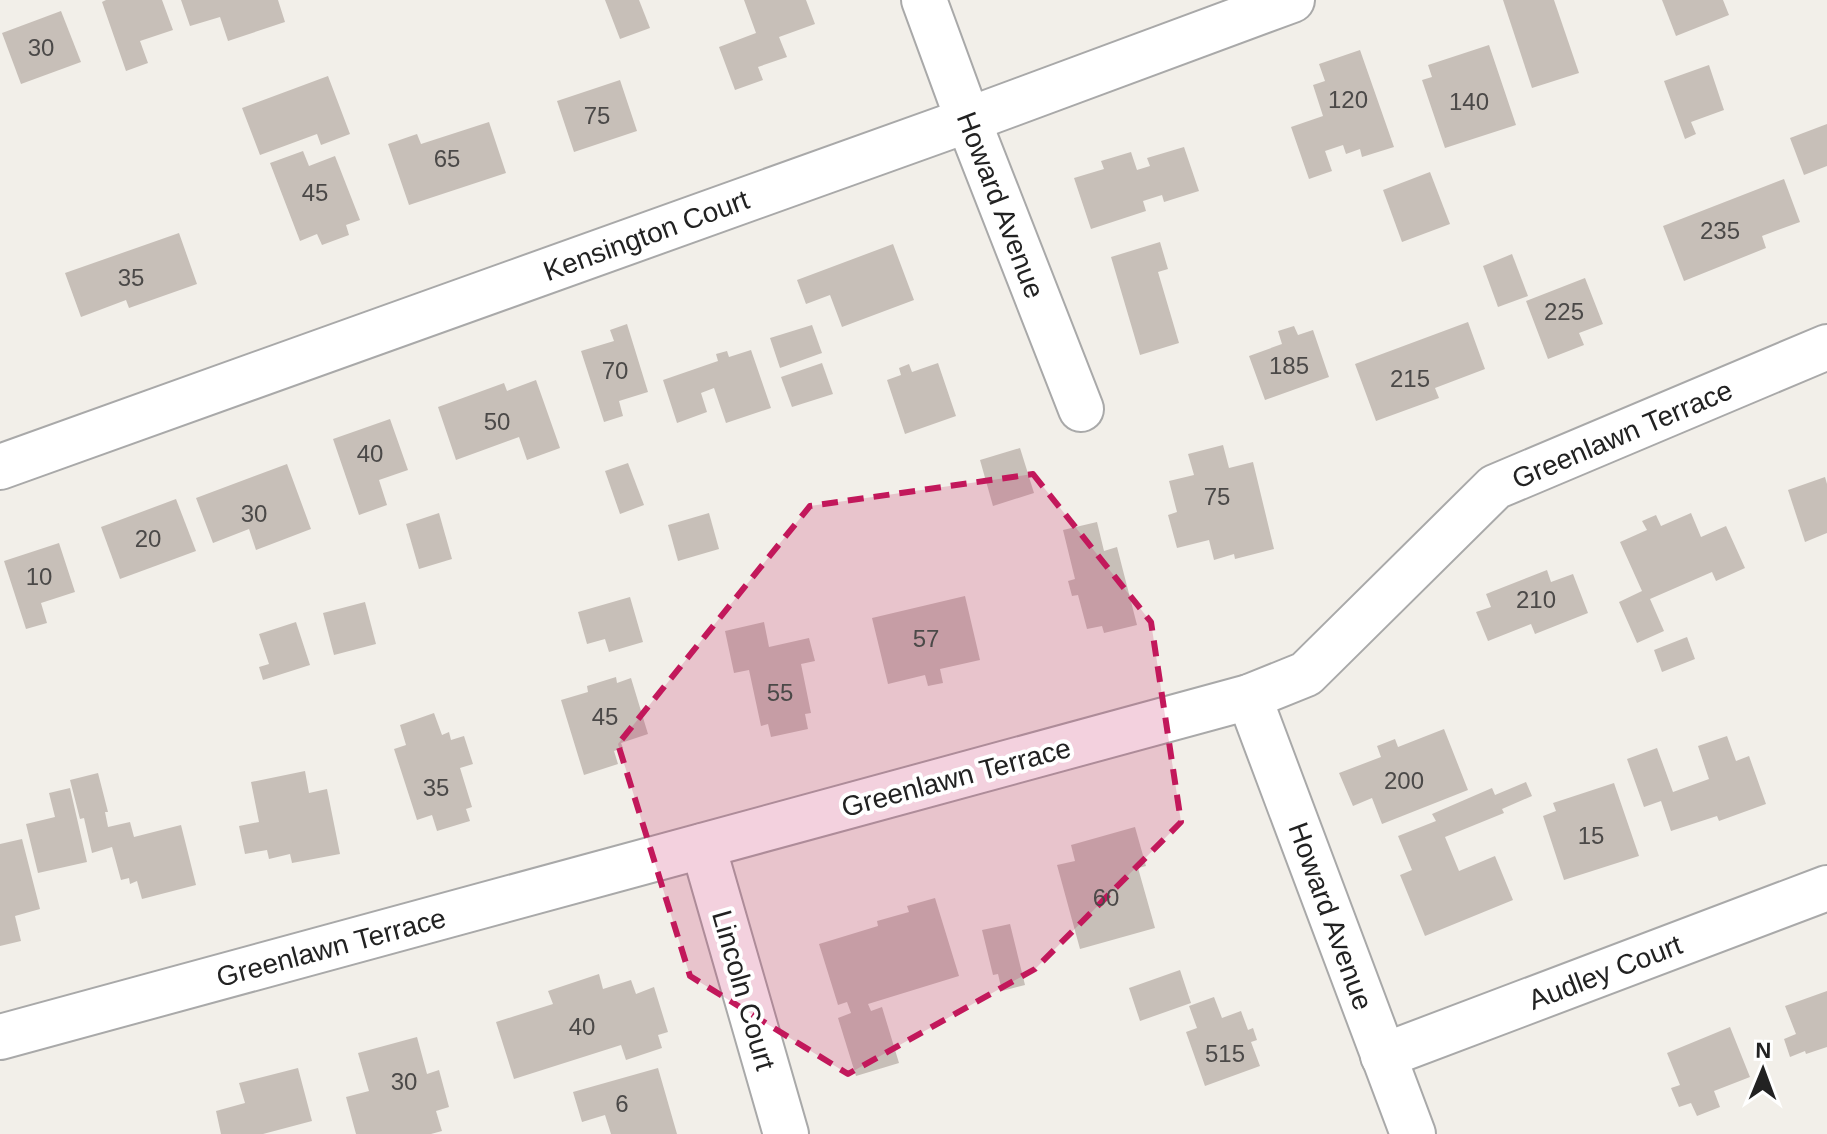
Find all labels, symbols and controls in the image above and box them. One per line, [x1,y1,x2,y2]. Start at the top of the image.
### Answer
house number: 30 [28,34,54,61]
house number: 120 [1328,86,1368,113]
house number: 140 [1449,88,1489,115]
house number: 75 [584,102,610,129]
street label: Howard Avenue [951,108,1050,303]
house number: 65 [434,145,460,172]
house number: 45 [302,179,328,206]
street label: Kensington Court [539,184,753,287]
house number: 235 [1700,217,1740,244]
house number: 35 [118,264,144,291]
house number: 225 [1544,298,1584,325]
house number: 185 [1269,352,1309,379]
house number: 70 [602,357,628,384]
house number: 215 [1390,365,1430,392]
street label: Greenlawn Terrace [1507,374,1737,495]
house number: 50 [484,408,510,435]
house number: 40 [357,440,383,467]
house number: 75 [1204,483,1230,510]
house number: 30 [241,500,267,527]
house number: 20 [135,525,161,552]
house number: 10 [26,563,52,590]
house number: 210 [1516,586,1556,613]
house number: 57 [913,625,939,652]
house number: 55 [767,679,793,706]
house number: 45 [592,703,618,730]
street label: Greenlawn Terrace [838,732,1074,823]
house number: 200 [1384,767,1424,794]
house number: 35 [423,774,449,801]
street label: Howard Avenue [1282,818,1379,1014]
house number: 15 [1578,822,1604,849]
house number: 60 [1093,884,1119,911]
street label: Greenlawn Terrace [213,902,449,993]
street label: Lincoln Court [706,907,781,1074]
street label: Audley Court [1524,929,1686,1016]
house number: 40 [569,1013,595,1040]
north arrow [1723,1030,1803,1110]
text: N [1755,1038,1772,1063]
house number: 515 [1205,1040,1245,1067]
house number: 30 [391,1068,417,1095]
house number: 6 [615,1090,629,1117]

